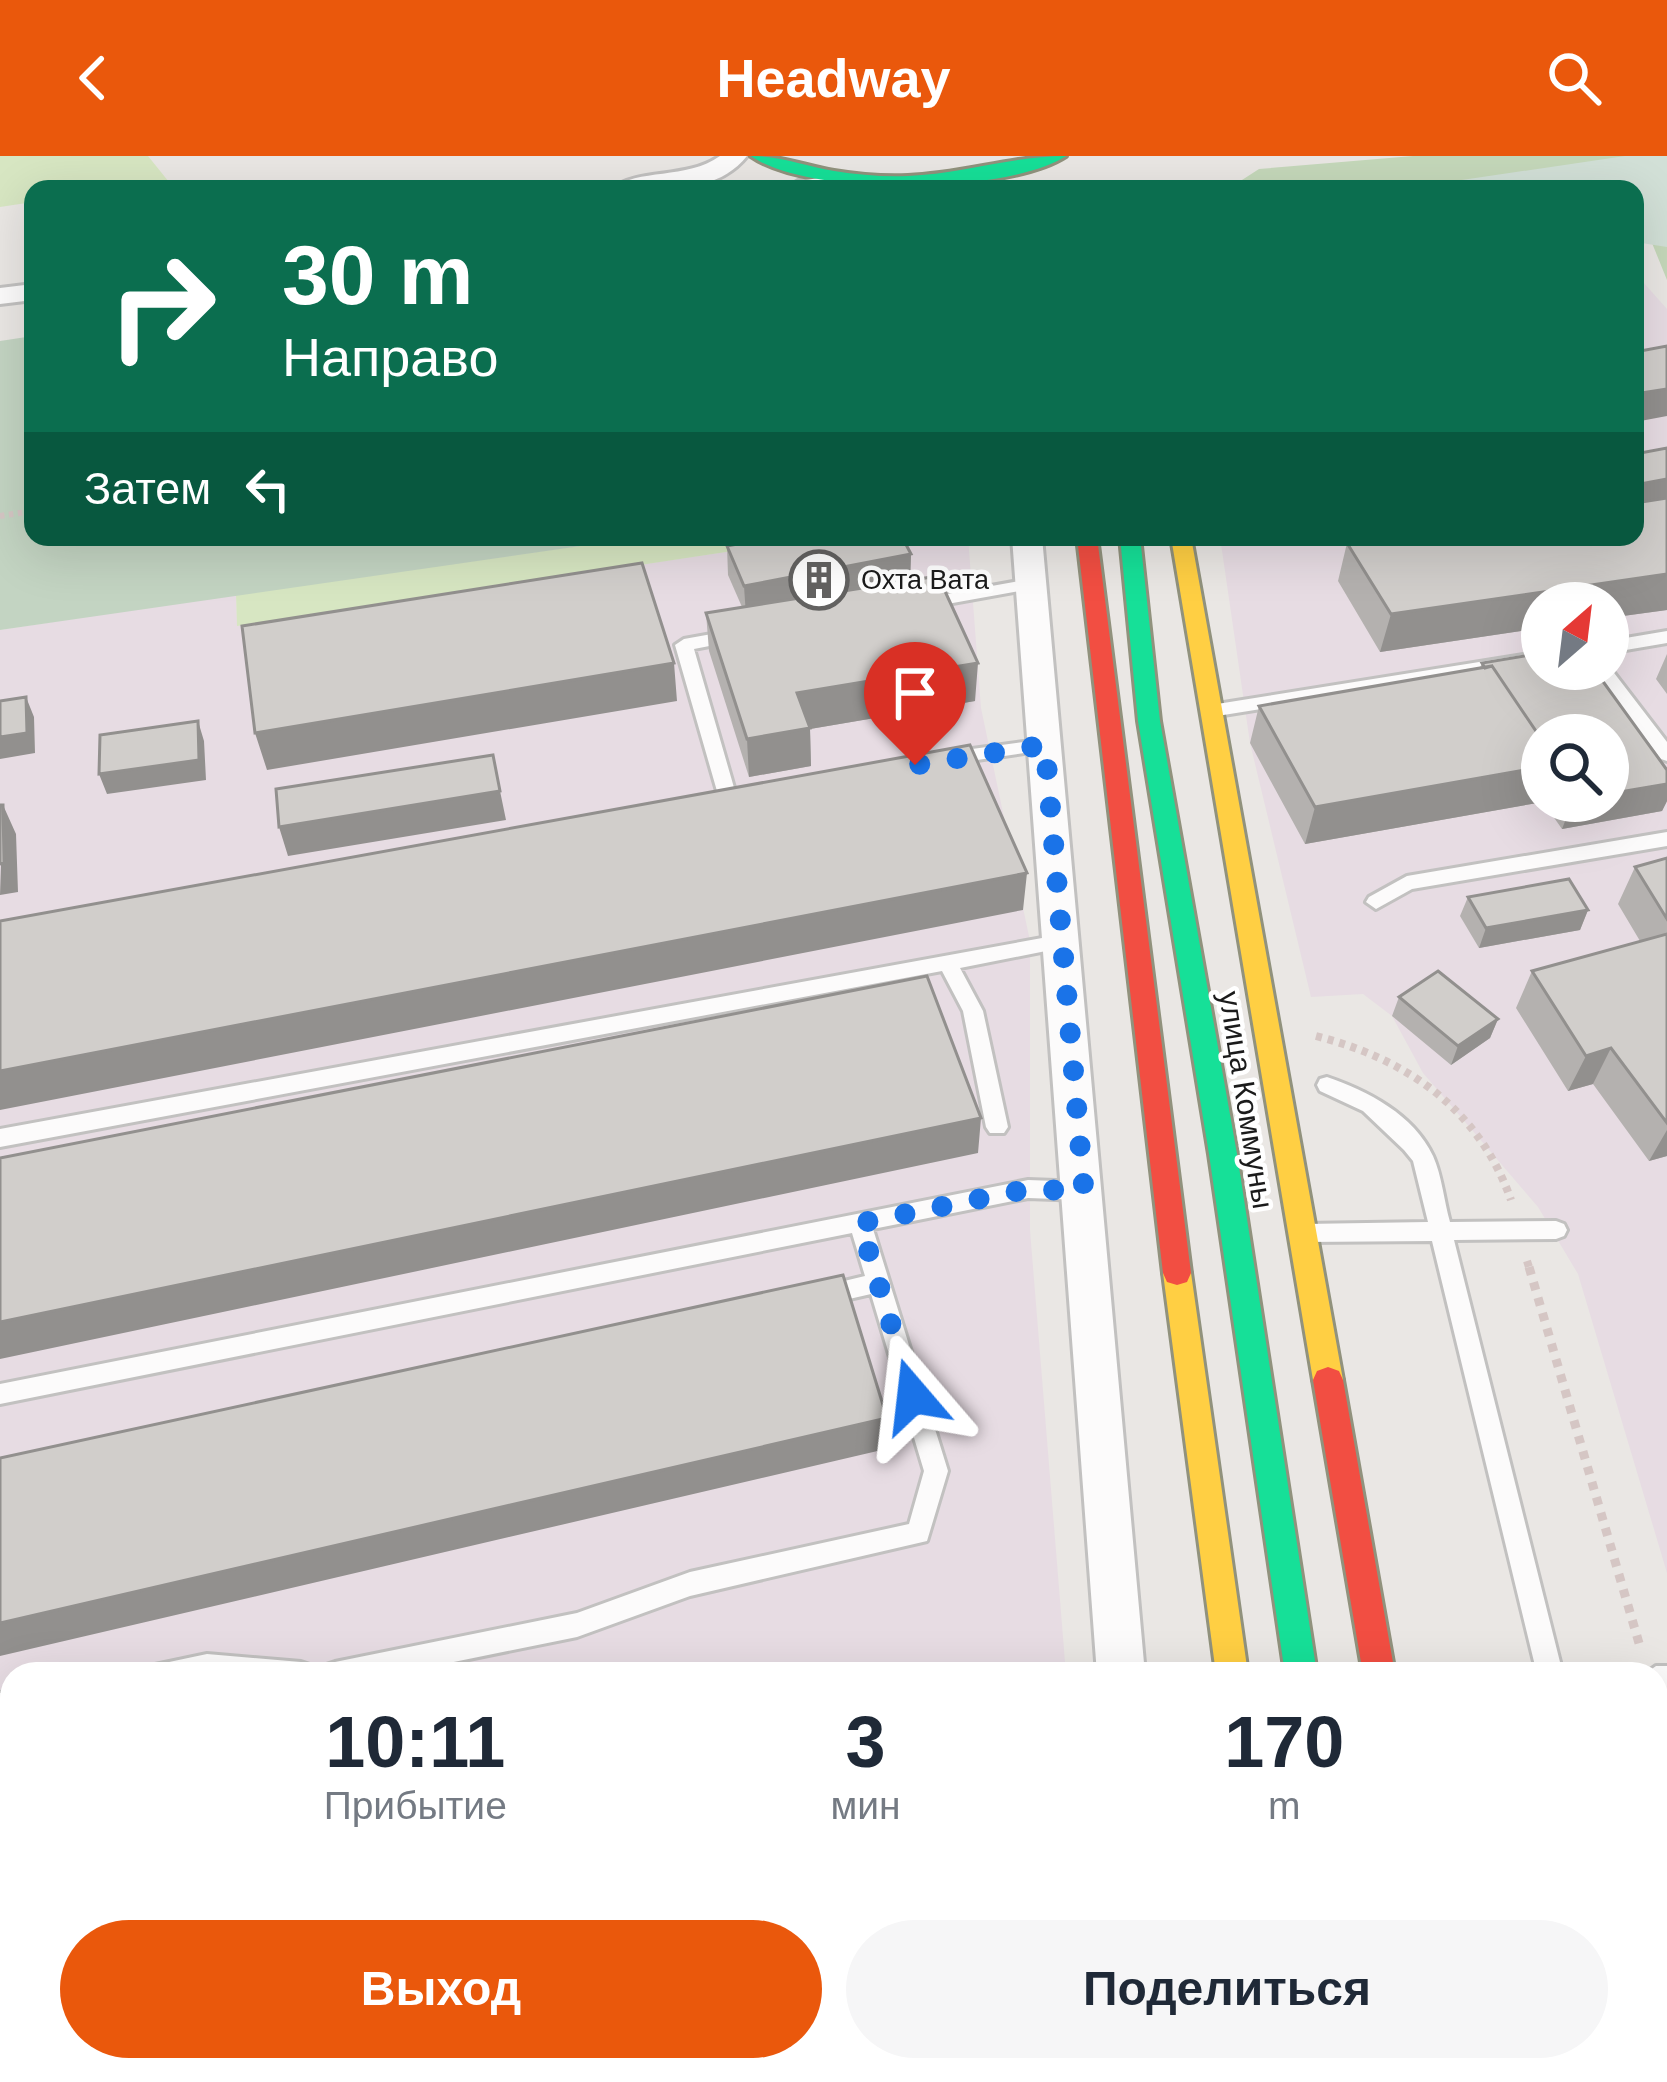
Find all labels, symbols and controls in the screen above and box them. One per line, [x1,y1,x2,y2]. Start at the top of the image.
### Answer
icon: back [60,45,126,111]
icon: search [1541,45,1607,111]
text: Headway [716,48,951,108]
icon: right [84,228,240,384]
text: 30 m [282,228,473,322]
text: Направо [282,327,498,387]
icon: left [235,456,301,522]
text: Затем [84,463,211,514]
building icon: Охта Вата [788,549,850,611]
place label: Охта Вата [861,565,990,595]
north arrow [1521,582,1629,690]
map controls [1521,582,1629,822]
pin [864,642,966,765]
icon: arrive [882,660,948,726]
button: search [1521,714,1629,822]
street label: улица Коммуны [1213,989,1280,1211]
position arrow [850,1333,976,1459]
text: 10:11 [325,1702,505,1782]
text: 3 [846,1702,886,1782]
text: 170 [1224,1702,1344,1782]
text: Прибытие [324,1784,507,1827]
text: мин [830,1784,901,1827]
text: m [1268,1784,1301,1827]
button: Выход [60,1920,822,2058]
button: Поделиться [846,1920,1608,2058]

